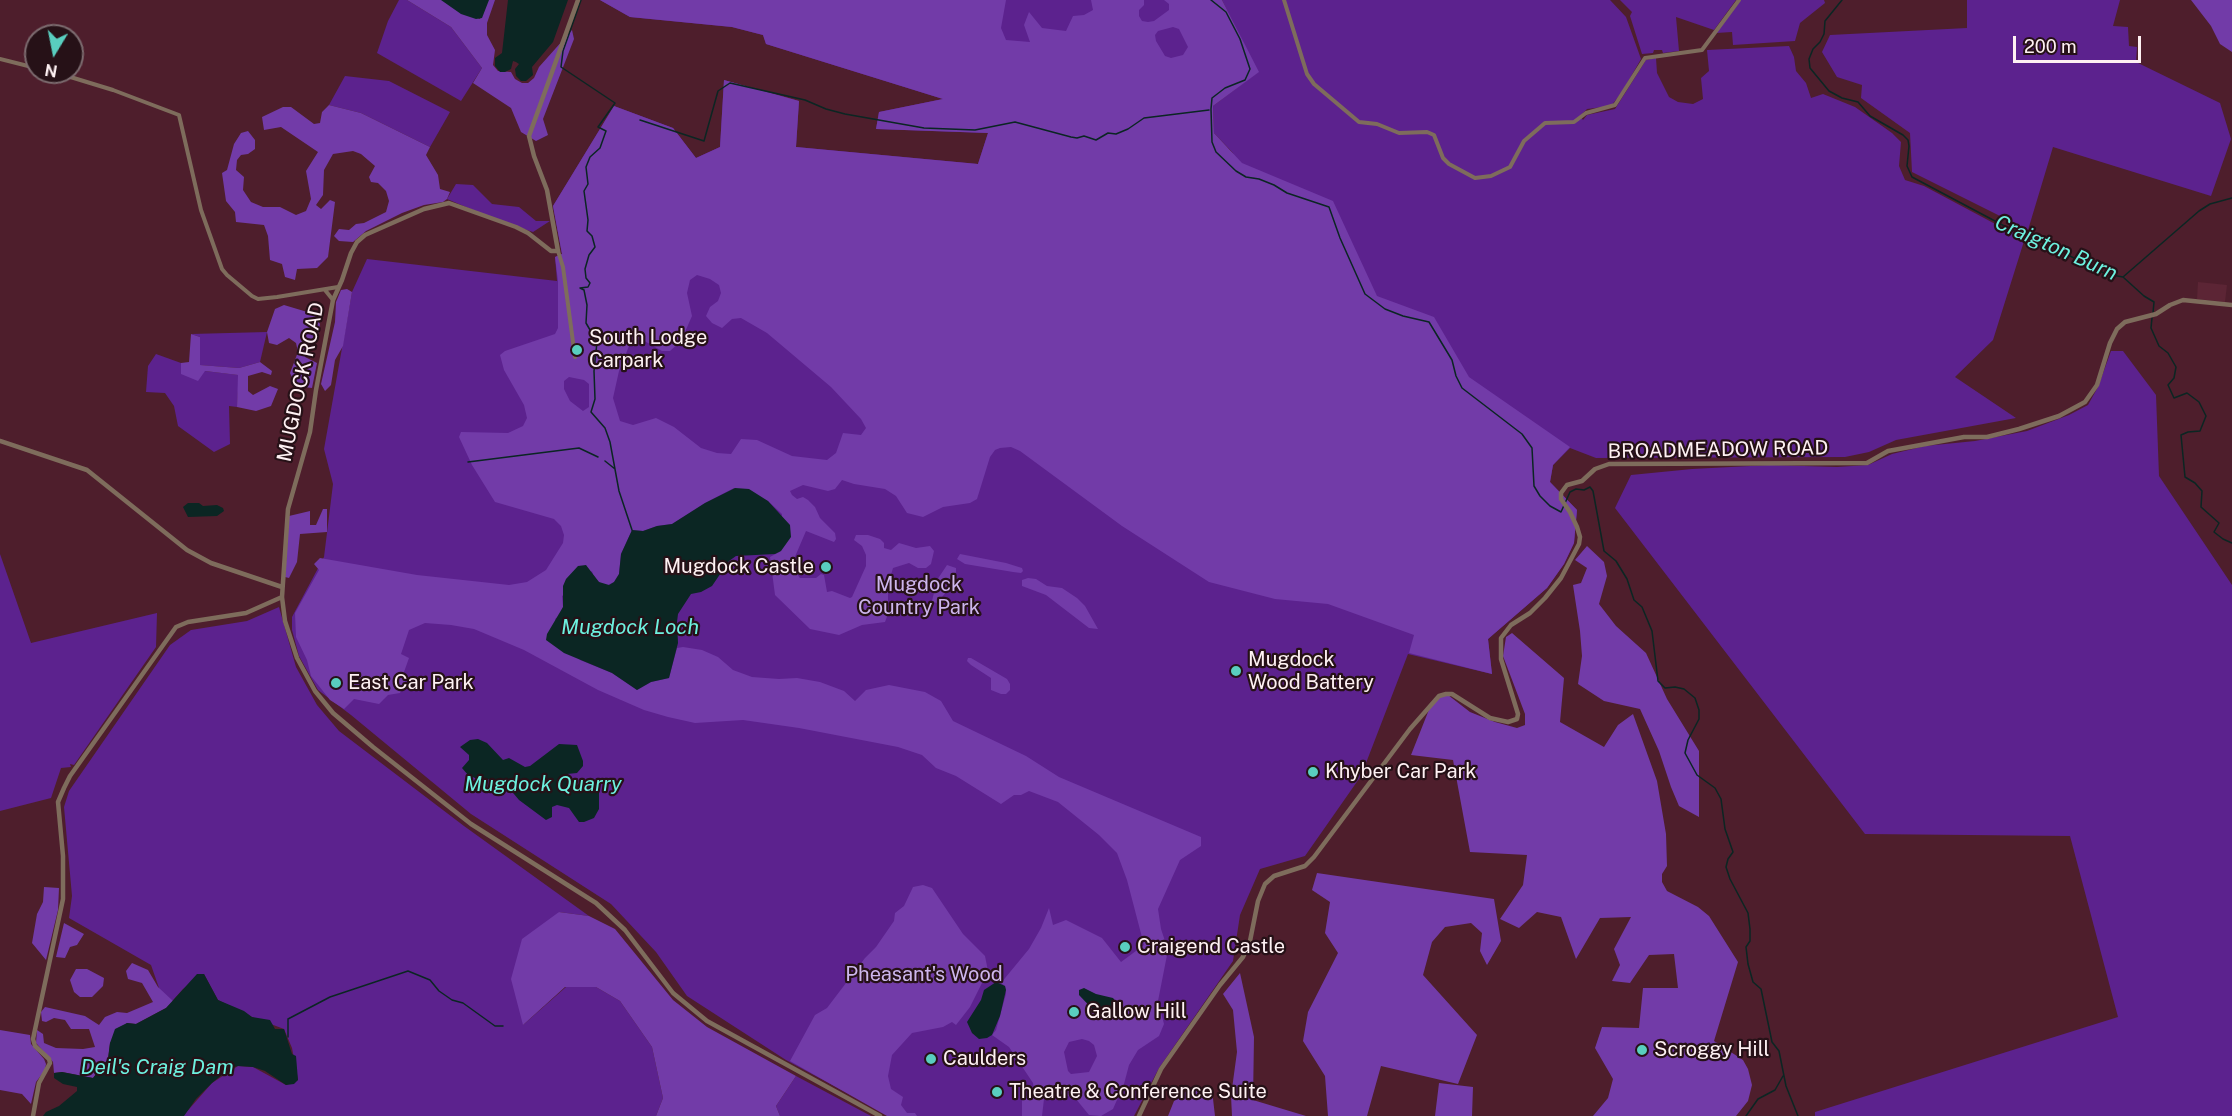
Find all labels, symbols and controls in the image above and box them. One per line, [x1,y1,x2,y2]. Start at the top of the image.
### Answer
north arrow [24,24,84,84]
scale bar [2016,24,2144,62]
text: 200 m [2024,36,2077,57]
text: N [43,60,59,81]
water label: Craigton Burn [1991,210,2121,286]
street label: MUGDOCK ROAD [272,300,330,464]
place label: South Lodge Carpark [589,326,707,373]
marker: South Lodge Carpark [570,343,584,357]
street label: BROADMEADOW ROAD [1607,436,1829,464]
place label: Mugdock Castle [663,555,814,579]
marker: Mugdock Castle [819,560,833,574]
park label: Mugdock Country Park [858,573,980,620]
water label: Mugdock Loch [561,615,699,641]
place label: Mugdock Wood Battery [1248,648,1374,695]
marker: Mugdock Wood Battery [1229,664,1243,678]
place label: East Car Park [348,671,474,695]
marker: East Car Park [329,676,343,690]
place label: Khyber Car Park [1325,760,1476,784]
marker: Khyber Car Park [1306,765,1320,779]
water label: Mugdock Quarry [464,772,622,798]
place label: Craigend Castle [1137,935,1285,959]
marker: Craigend Castle [1118,940,1132,954]
park label: Pheasant's Wood [845,963,1003,987]
place label: Gallow Hill [1086,1000,1187,1024]
marker: Gallow Hill [1067,1005,1081,1019]
place label: Scroggy Hill [1654,1038,1769,1062]
marker: Scroggy Hill [1635,1043,1649,1057]
place label: Caulders [943,1047,1026,1071]
marker: Caulders [924,1052,938,1066]
water label: Deil's Craig Dam [80,1055,234,1081]
place label: Theatre & Conference Suite [1009,1080,1267,1104]
marker: Theatre & Conference Suite [990,1085,1004,1099]

